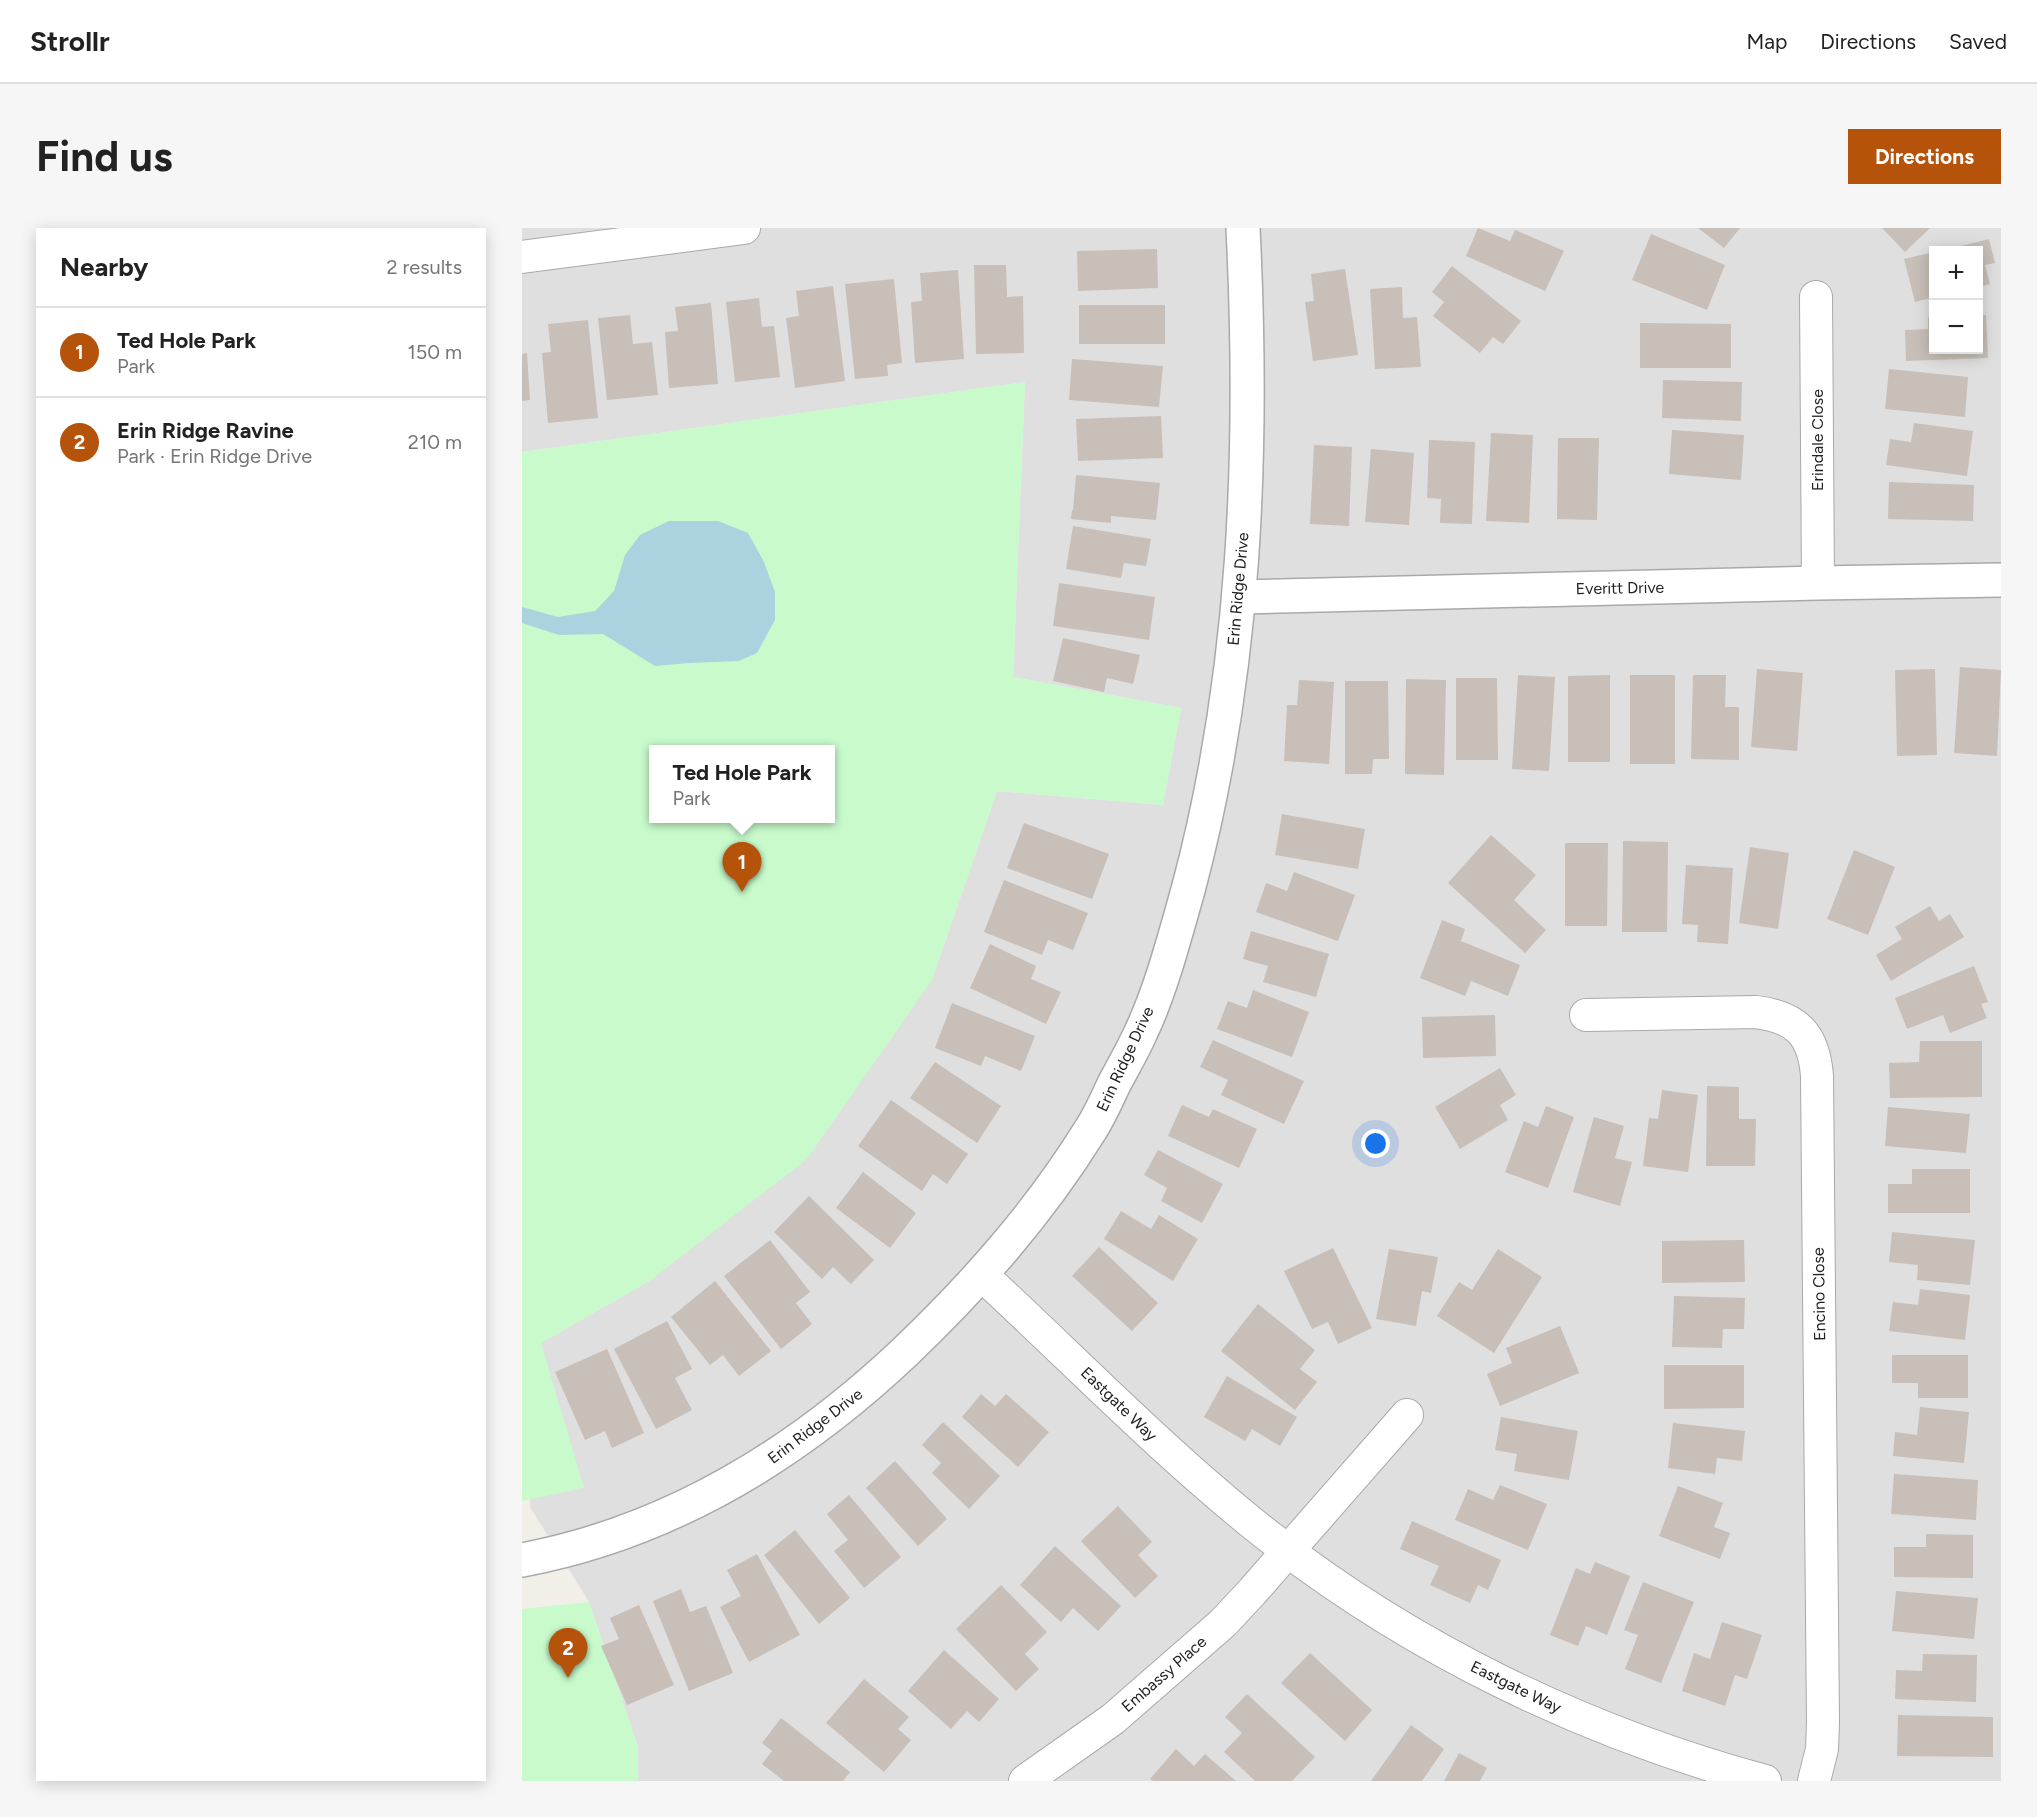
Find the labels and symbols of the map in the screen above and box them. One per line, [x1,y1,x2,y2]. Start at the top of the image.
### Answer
street label: Erindale Close [1808,389,1827,491]
street label: Erin Ridge Drive [1224,531,1252,646]
street label: Everitt Drive [1576,578,1665,598]
pin: 1 [722,842,762,892]
street label: Erin Ridge Drive [1092,1003,1158,1115]
your location [1361,1129,1390,1158]
street label: Encino Close [1809,1247,1829,1341]
street label: Eastgate Way [1077,1363,1161,1445]
street label: Erin Ridge Drive [764,1384,866,1468]
pin: 2 [548,1628,588,1678]
street label: Embassy Place [1118,1632,1211,1716]
street label: Eastgate Way [1468,1657,1565,1717]

